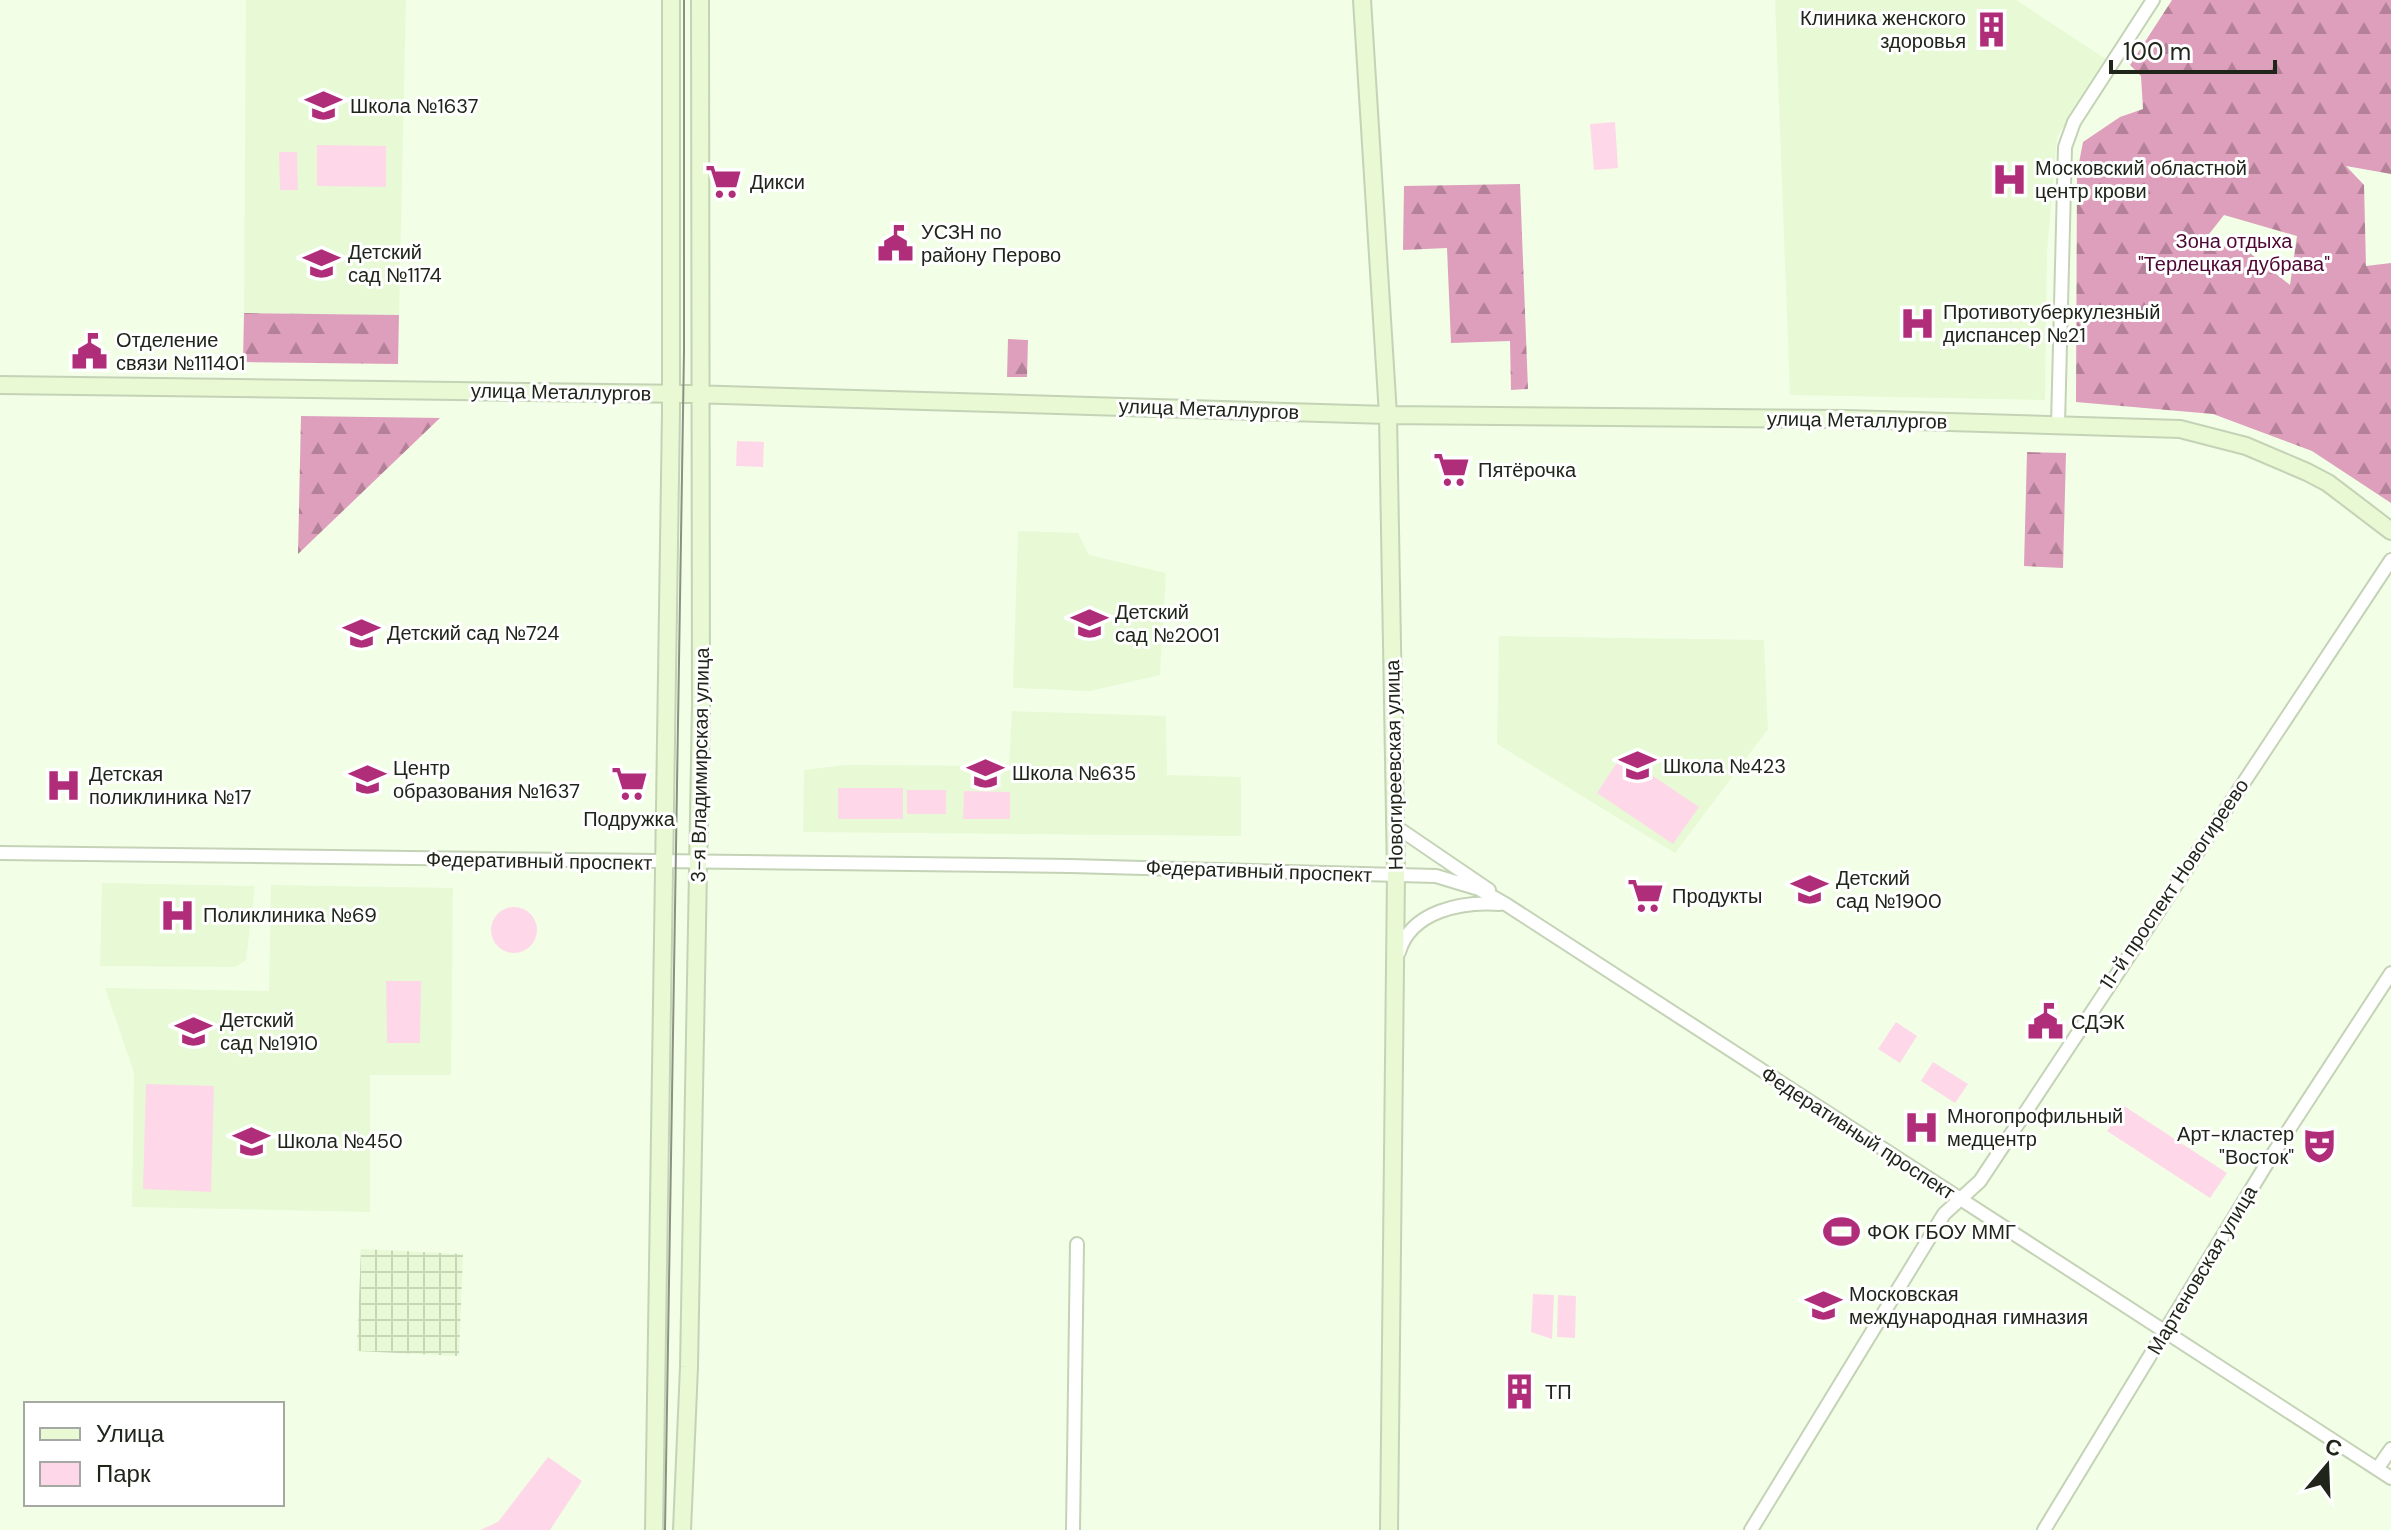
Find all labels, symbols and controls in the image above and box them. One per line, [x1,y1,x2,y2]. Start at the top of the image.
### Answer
place label: Клиника женского здоровья [1800,5,1966,54]
building icon: Клиника женского здоровья [1973,11,2011,49]
scale bar [2111,24,2275,74]
text: 100 m [2123,36,2191,67]
school or university icon: Школа №1637 [305,87,343,125]
place label: Школа №1637 [350,93,479,119]
place label: Московский областной центр крови [2035,155,2247,204]
hospital icon: Московский областной центр крови [1990,160,2028,198]
supermarket icon: Дикси [705,163,743,201]
place label: Дикси [750,169,805,195]
place label: УСЗН по району Перово [921,219,1061,268]
public building icon: УСЗН по району Перово [876,224,914,262]
park label: Зона отдыха "Терлецкая дубрава" [2138,228,2330,277]
place label: Детский сад №1174 [348,239,442,288]
school or university icon: Детский сад №1174 [303,245,341,283]
place label: Противотуберкулезный диспансер №21 [1943,299,2160,348]
hospital icon: Противотуберкулезный диспансер №21 [1898,305,1936,343]
place label: Отделение связи №111401 [116,327,245,376]
public building icon: Отделение связи №111401 [71,333,109,371]
street label: улица Металлургов [471,377,651,407]
street label: улица Металлургов [1118,393,1300,425]
street label: улица Металлургов [1767,405,1947,435]
supermarket icon: Пятёрочка [1433,451,1471,489]
place label: Пятёрочка [1478,457,1577,483]
place label: Детский сад №2001 [1115,599,1220,648]
school or university icon: Детский сад №2001 [1070,605,1108,643]
school or university icon: Детский сад №724 [342,614,380,652]
place label: Детский сад №724 [387,620,559,646]
street label: 3-я Владимирская улица [685,646,715,883]
street label: Новогиреевская улица [1379,659,1409,871]
school or university icon: Школа №423 [1618,747,1656,785]
place label: Школа №423 [1663,753,1786,779]
school or university icon: Школа №635 [967,754,1005,792]
place label: Центр образования №1637 [393,755,580,804]
place label: Школа №635 [1012,760,1136,786]
place label: Детская поликлиника №17 [89,761,251,810]
school or university icon: Центр образования №1637 [348,761,386,799]
supermarket icon: Подружка [610,765,648,803]
hospital icon: Детская поликлиника №17 [44,766,82,804]
street label: 11-й проспект Новогиреево [2094,774,2254,994]
place label: Подружка [583,806,676,832]
street label: Федеративный проспект [426,846,652,876]
street label: Федеративный проспект [1145,854,1373,888]
place label: Детский сад №1900 [1836,865,1942,914]
school or university icon: Детский сад №1900 [1791,871,1829,909]
supermarket icon: Продукты [1627,877,1665,915]
place label: Продукты [1672,883,1762,909]
hospital icon: Поликлиника №69 [158,896,196,934]
place label: Поликлиника №69 [203,902,377,928]
public building icon: СДЭК [2026,1003,2064,1041]
place label: Детский сад №1910 [220,1007,318,1056]
place label: СДЭК [2071,1009,2125,1035]
school or university icon: Детский сад №1910 [175,1013,213,1051]
street label: Федеративный проспект [1756,1060,1960,1206]
place label: Многопрофильный медцентр [1947,1103,2123,1152]
hospital icon: Многопрофильный медцентр [1902,1109,1940,1147]
place label: Арт-кластер "Восток" [2177,1121,2294,1170]
school or university icon: Школа №450 [232,1122,270,1160]
theatre icon: Арт-кластер "Восток" [2301,1126,2339,1164]
place label: Школа №450 [277,1128,403,1154]
street label: Мартеновская улица [2141,1180,2263,1359]
sports icon: ФОК ГБОУ ММГ [1822,1213,1860,1251]
place label: ФОК ГБОУ ММГ [1867,1219,2016,1245]
place label: Московская международная гимназия [1849,1281,2088,1330]
school or university icon: Московская международная гимназия [1804,1287,1842,1325]
building icon: ТП [1500,1373,1538,1411]
place label: ТП [1545,1379,1572,1405]
legend [24,1402,284,1506]
text: Улица [96,1418,165,1449]
north arrow [2287,1426,2367,1506]
text: С [2321,1431,2346,1464]
text: Парк [96,1458,151,1489]

